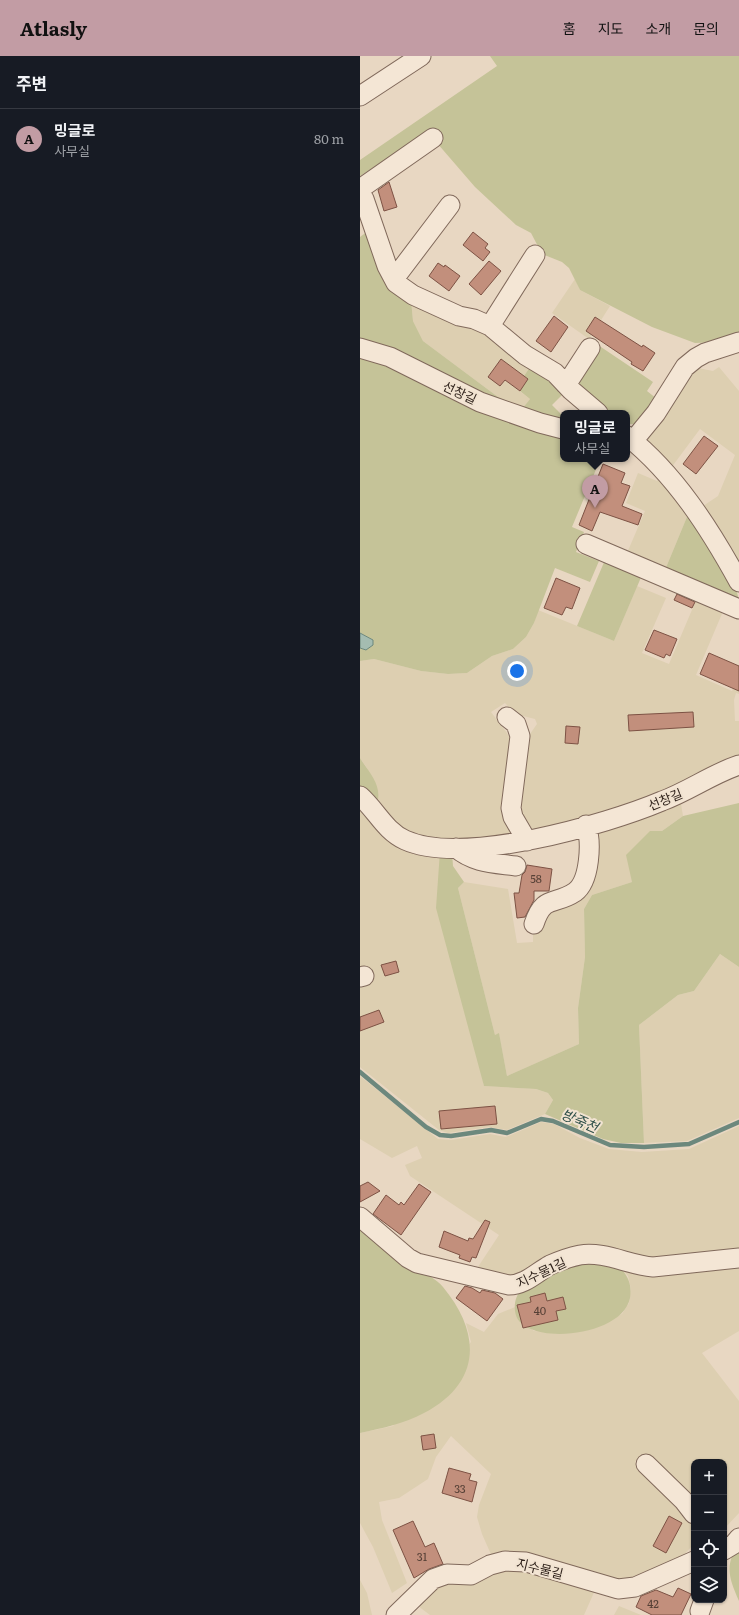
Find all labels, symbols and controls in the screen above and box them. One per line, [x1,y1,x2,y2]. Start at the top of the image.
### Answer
text: Atlasly [20,14,87,42]
text: 홈 [563,18,576,38]
text: 지도 [598,18,623,38]
text: 소개 [645,18,671,38]
text: 문의 [693,18,719,38]
text: 주변 [16,70,47,95]
text: 밍글로 [54,118,95,141]
text: A [24,129,34,148]
text: 80 m [314,129,344,148]
text: 사무실 [54,141,90,160]
street label: 선창길 [440,376,480,408]
popup [560,410,630,462]
text: 밍글로 [574,415,616,438]
text: 사무실 [574,438,610,457]
pin: A [582,475,608,508]
your location [507,661,527,681]
street label: 선창길 [645,783,685,815]
house number: 58 [530,870,542,886]
water label: 방죽천 [558,1103,603,1137]
street label: 지수물1길 [513,1252,569,1292]
house number: 40 [534,1302,546,1318]
map controls [691,1459,727,1603]
button: + [691,1459,727,1495]
house number: 33 [454,1480,466,1496]
button: − [691,1495,727,1531]
button: locate [691,1531,727,1567]
house number: 31 [417,1548,428,1564]
street label: 지수물길 [514,1553,566,1583]
button: layers [691,1567,727,1603]
house number: 42 [647,1595,659,1611]

